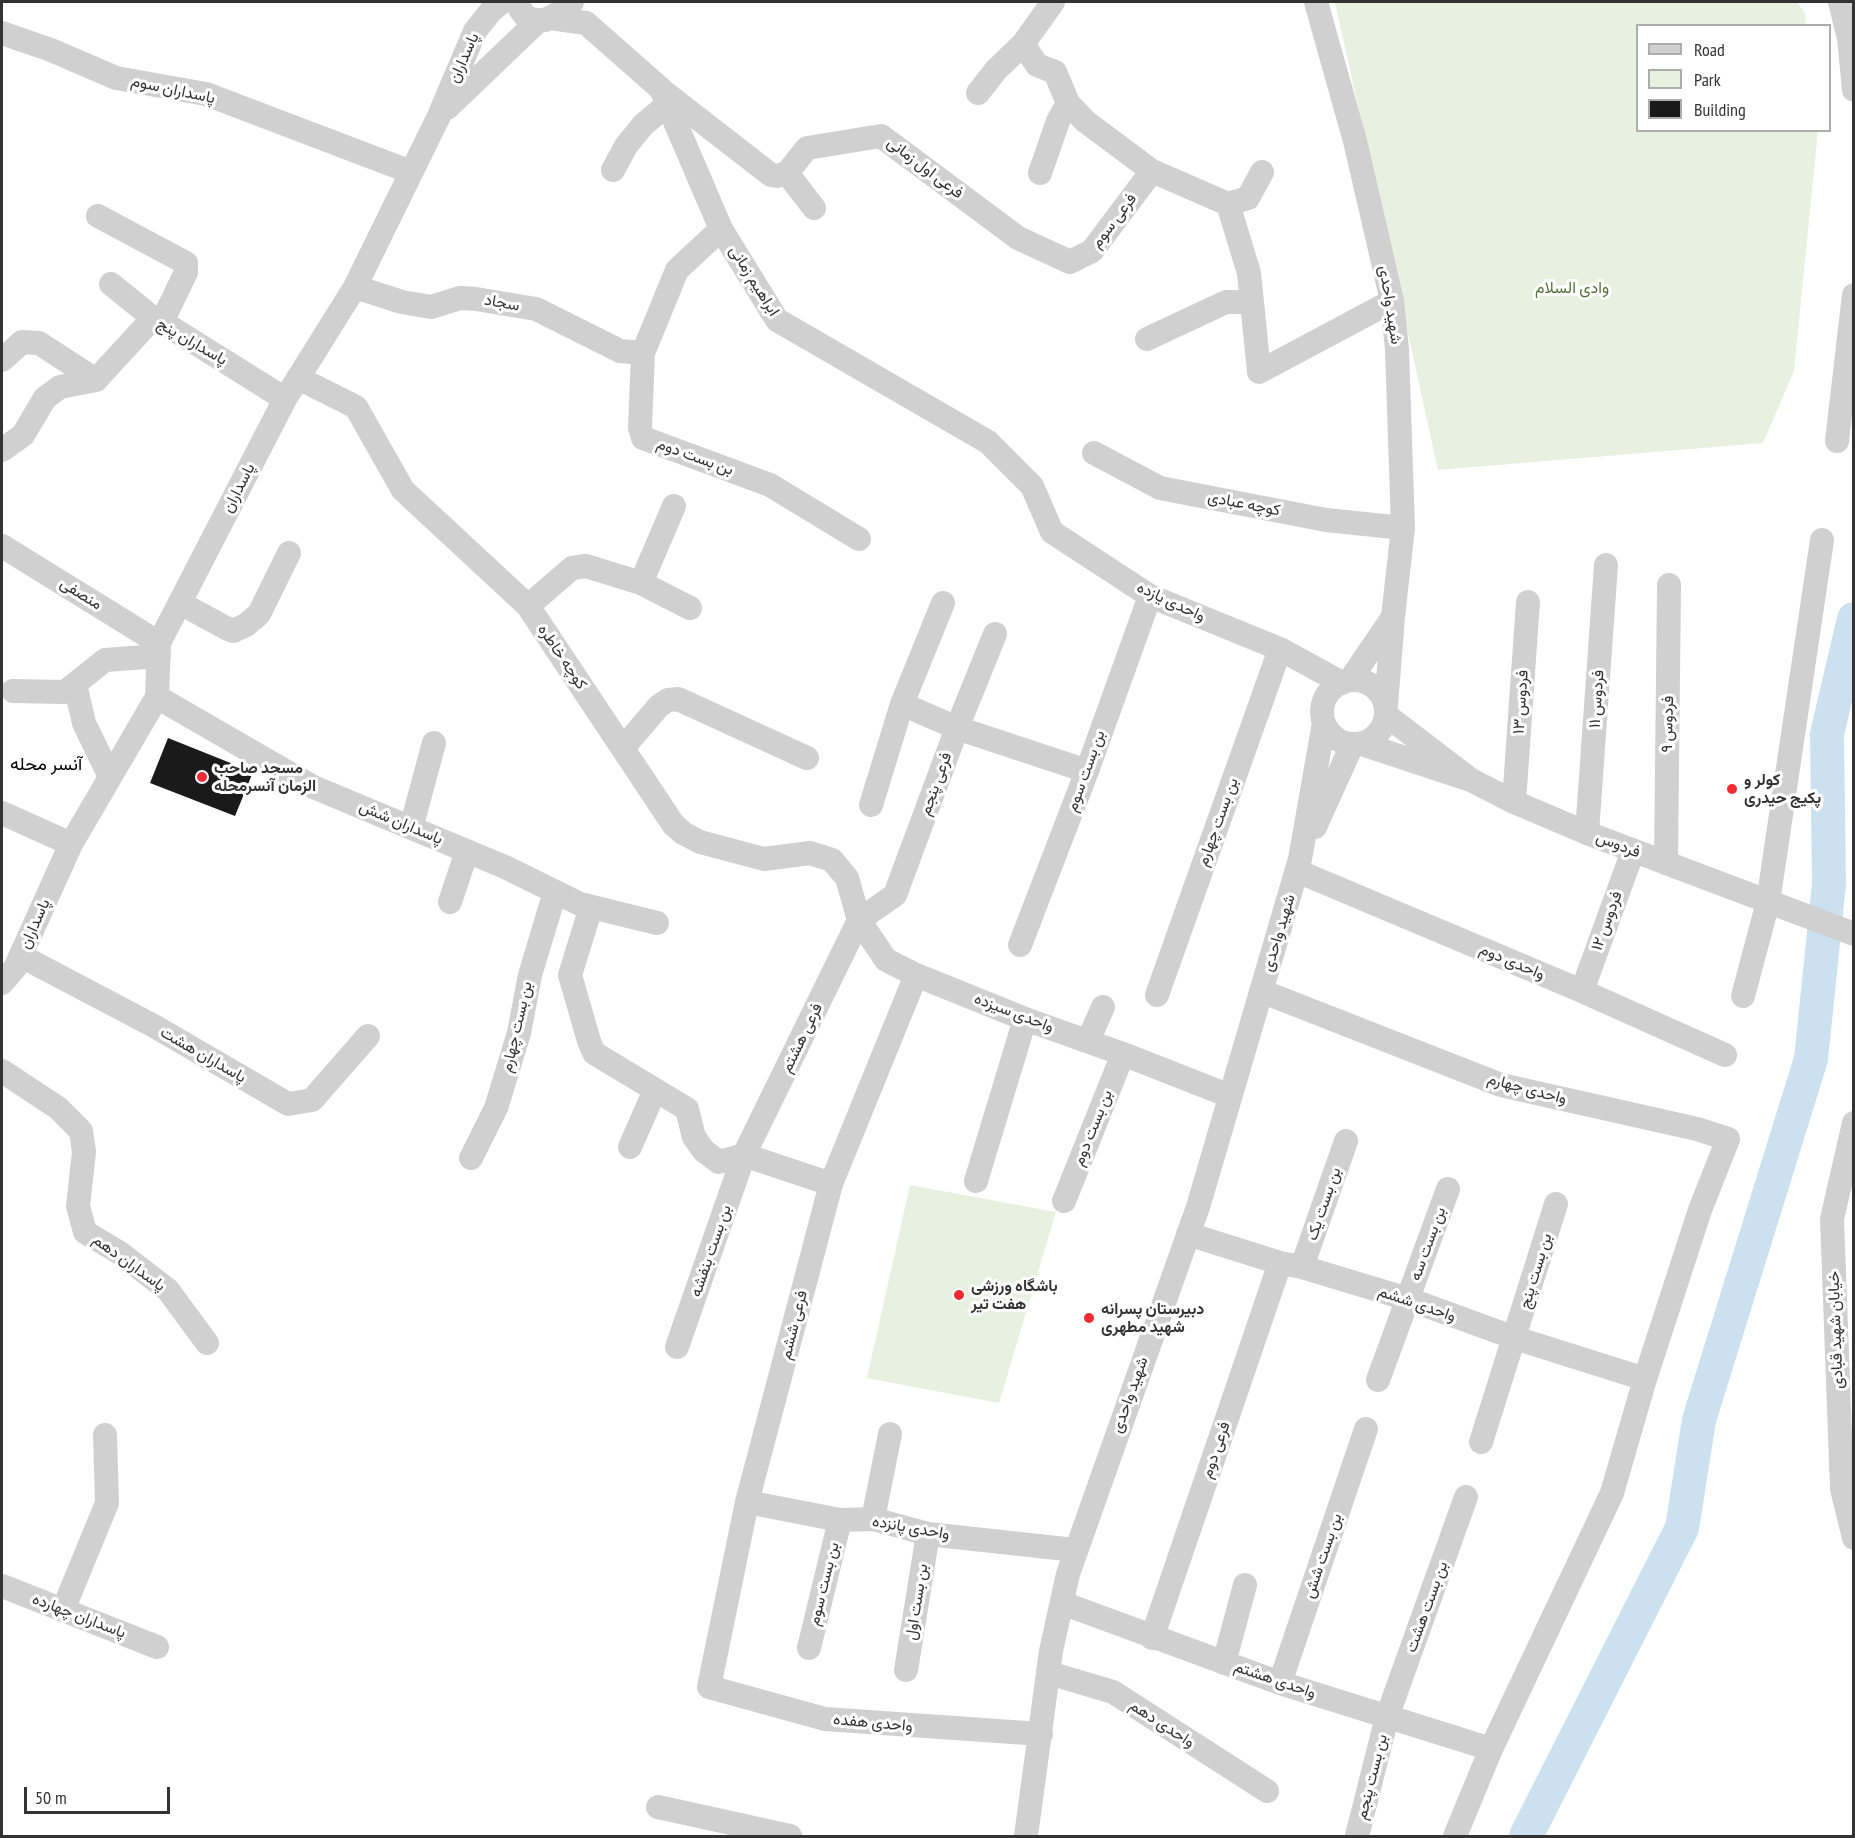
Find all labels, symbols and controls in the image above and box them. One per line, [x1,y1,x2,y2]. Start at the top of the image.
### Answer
legend [1636,24,1831,132]
street label: پاسداران [444,30,484,86]
text: Road [1694,38,1725,61]
text: Park [1694,68,1721,91]
street label: پاسداران سوم [129,72,217,108]
text: Building [1694,98,1746,121]
street label: فرعی اول زمانی [883,133,967,203]
street label: فرعی سوم [1087,190,1141,252]
street label: ابراهیم زمانی [725,242,783,320]
street label: شهید واحدی [1374,264,1406,346]
park label: وادی السلام [1535,278,1609,298]
street label: سجاد [483,290,521,316]
street label: پاسداران پنج [154,314,230,370]
street label: بن بست دوم [654,434,736,480]
street label: پاسداران [218,460,260,516]
street label: کوچه عبادی [1206,488,1282,520]
street label: منصفی [56,574,106,614]
street label: واحدی یازده [1134,578,1208,626]
street label: كوچه خاطره [533,621,591,693]
street label: فردوس ۱۳ [1509,669,1533,735]
street label: فردوس ۱۱ [1585,669,1609,729]
street label: فردوس ۹ [1658,695,1678,753]
street label: بن بست سوم [1062,728,1110,814]
street label: فرعی پنجم [916,750,956,818]
district label: آنسر محله [10,754,82,776]
place label: مسجد صاحب الزمان آنسرمحله [214,758,316,796]
marker: مسجد صاحب الزمان آنسرمحله [195,770,209,784]
place label: کولر و پکیج حیدری [1744,770,1821,808]
street label: بن بست چهارم [1193,775,1243,869]
marker: کولر و پکیج حیدری [1725,782,1739,796]
street label: پاسداران شش [356,797,446,849]
street label: فردوس [1593,828,1643,862]
street label: فردوس ۱۲ [1587,888,1627,954]
street label: شهید واحدی [1258,892,1300,974]
street label: پاسداران [15,896,55,952]
street label: واحدی دوم [1476,940,1548,984]
street label: بن بست چهارم [497,980,537,1074]
street label: واحدی سیزده [971,989,1057,1037]
street label: فرعی هشتم [777,1000,827,1076]
street label: پاسداران هشت [157,1023,249,1087]
street label: واحدی چهارم [1485,1069,1569,1109]
street label: بن بست دوم [1069,1087,1117,1169]
street label: بن بست یک [1303,1165,1345,1243]
street label: بن بست بنفشه [686,1202,736,1300]
street label: بن بست سه [1406,1205,1450,1283]
street label: پاسداران دهم [89,1230,169,1296]
street label: بن بست پنج [1515,1231,1557,1311]
street label: خیابان شهید قبادی [1824,1271,1848,1389]
place label: باشگاه ورزشی هفت تیر [971,1276,1058,1314]
street label: واحدی ششم [1376,1282,1458,1326]
street label: فرعی ششم [776,1288,812,1362]
marker: باشگاه ورزشی هفت تیر [952,1288,966,1302]
place label: دبیرستان پسرانه شهید مطهری [1101,1299,1204,1337]
marker: دبیرستان پسرانه شهید مطهری [1082,1311,1096,1325]
street label: شهید واحدی [1107,1354,1153,1436]
street label: فرعی دوم [1197,1419,1235,1481]
street label: بن بست شش [1300,1511,1346,1601]
street label: واحدی پانزده [871,1512,951,1544]
street label: بن بست سوم [804,1540,844,1628]
street label: بن بست هشت [1402,1559,1452,1655]
street label: بن بست اول [901,1562,933,1642]
street label: پاسداران چهارده [30,1589,128,1643]
street label: واحدی هشتم [1232,1657,1318,1703]
street label: واحدی دهم [1126,1696,1198,1752]
street label: واحدی هفده [832,1710,914,1736]
street label: بن بست پنجم [1352,1732,1392,1822]
scale bar [27,1775,172,1813]
text: 50 m [35,1786,67,1809]

